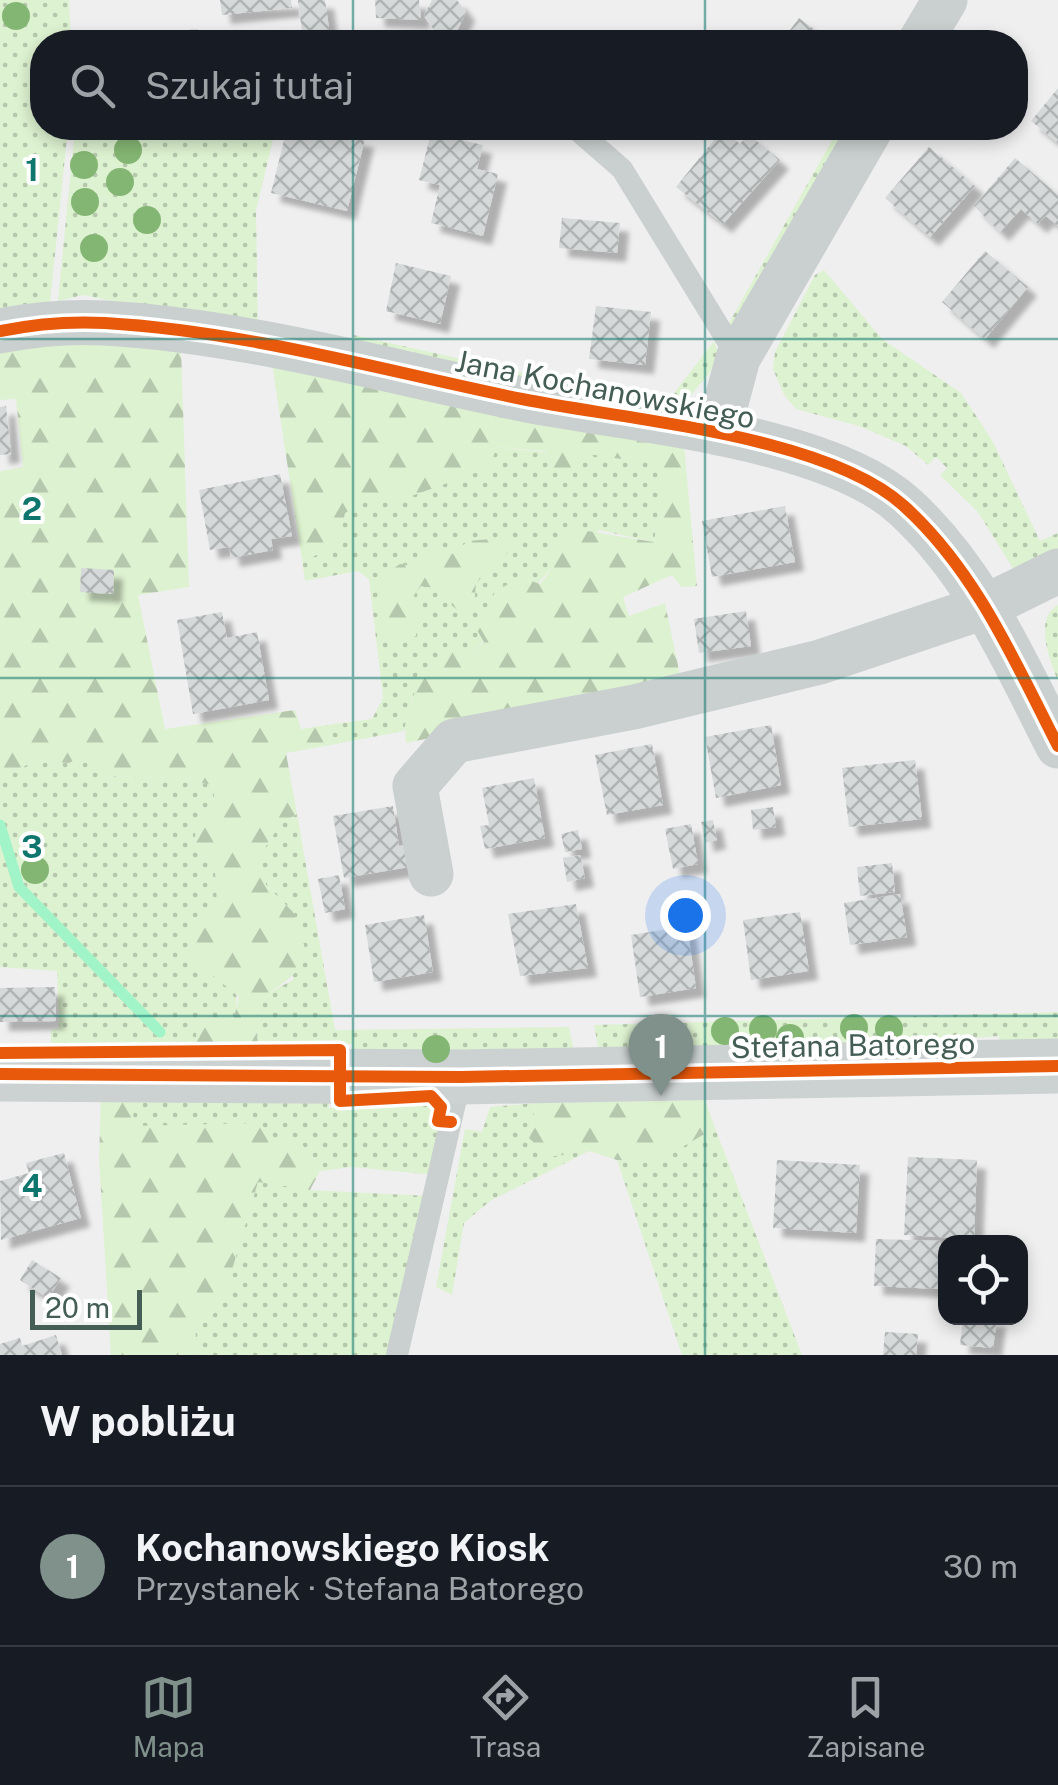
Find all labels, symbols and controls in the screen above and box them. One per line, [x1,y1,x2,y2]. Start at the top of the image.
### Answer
search box [30,30,1028,140]
icon: search [65,58,120,113]
text: Szukaj tutaj [145,63,354,108]
text: 1 [25,151,39,188]
street label: Jana Kochanowskiego [452,342,758,436]
text: 2 [22,490,42,527]
text: 3 [21,828,43,865]
your location [660,890,711,941]
pin: 1 [628,1014,694,1096]
street label: Stefana Batorego [730,1025,976,1065]
text: 4 [22,1167,43,1204]
map controls [938,1235,1028,1325]
button: locate [938,1235,1028,1325]
scale bar [30,1285,142,1330]
text: 20 m [45,1291,110,1324]
text: W pobliżu [40,1396,236,1445]
text: Kochanowskiego Kiosk [135,1525,550,1570]
text: 1 [66,1548,79,1585]
text: 30 m [943,1548,1018,1585]
text: Przystanek · Stefana Batorego [135,1570,584,1607]
tab: Mapa [133,1670,205,1763]
tab: Trasa [470,1670,541,1763]
tab: Zapisane [807,1670,925,1763]

